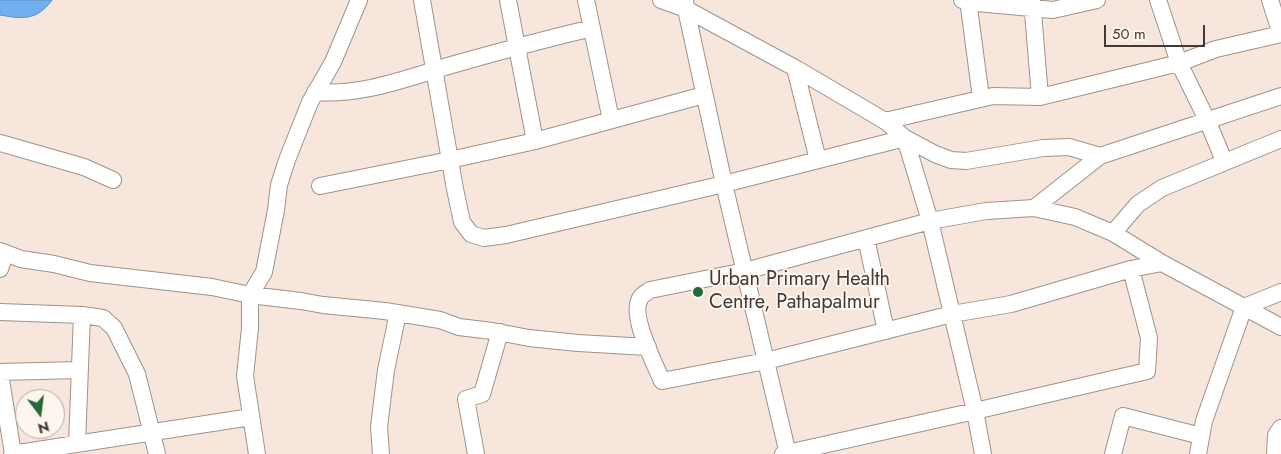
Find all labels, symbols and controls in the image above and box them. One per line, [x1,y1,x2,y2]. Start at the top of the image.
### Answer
scale bar [1106,15,1207,47]
text: 50 m [1112,23,1146,45]
place label: Urban Primary Health Centre, Pathapalmur [709,268,890,315]
marker: Urban Primary Health Centre, Pathapalmur [691,285,705,299]
north arrow [15,389,65,439]
text: N [36,416,52,439]

